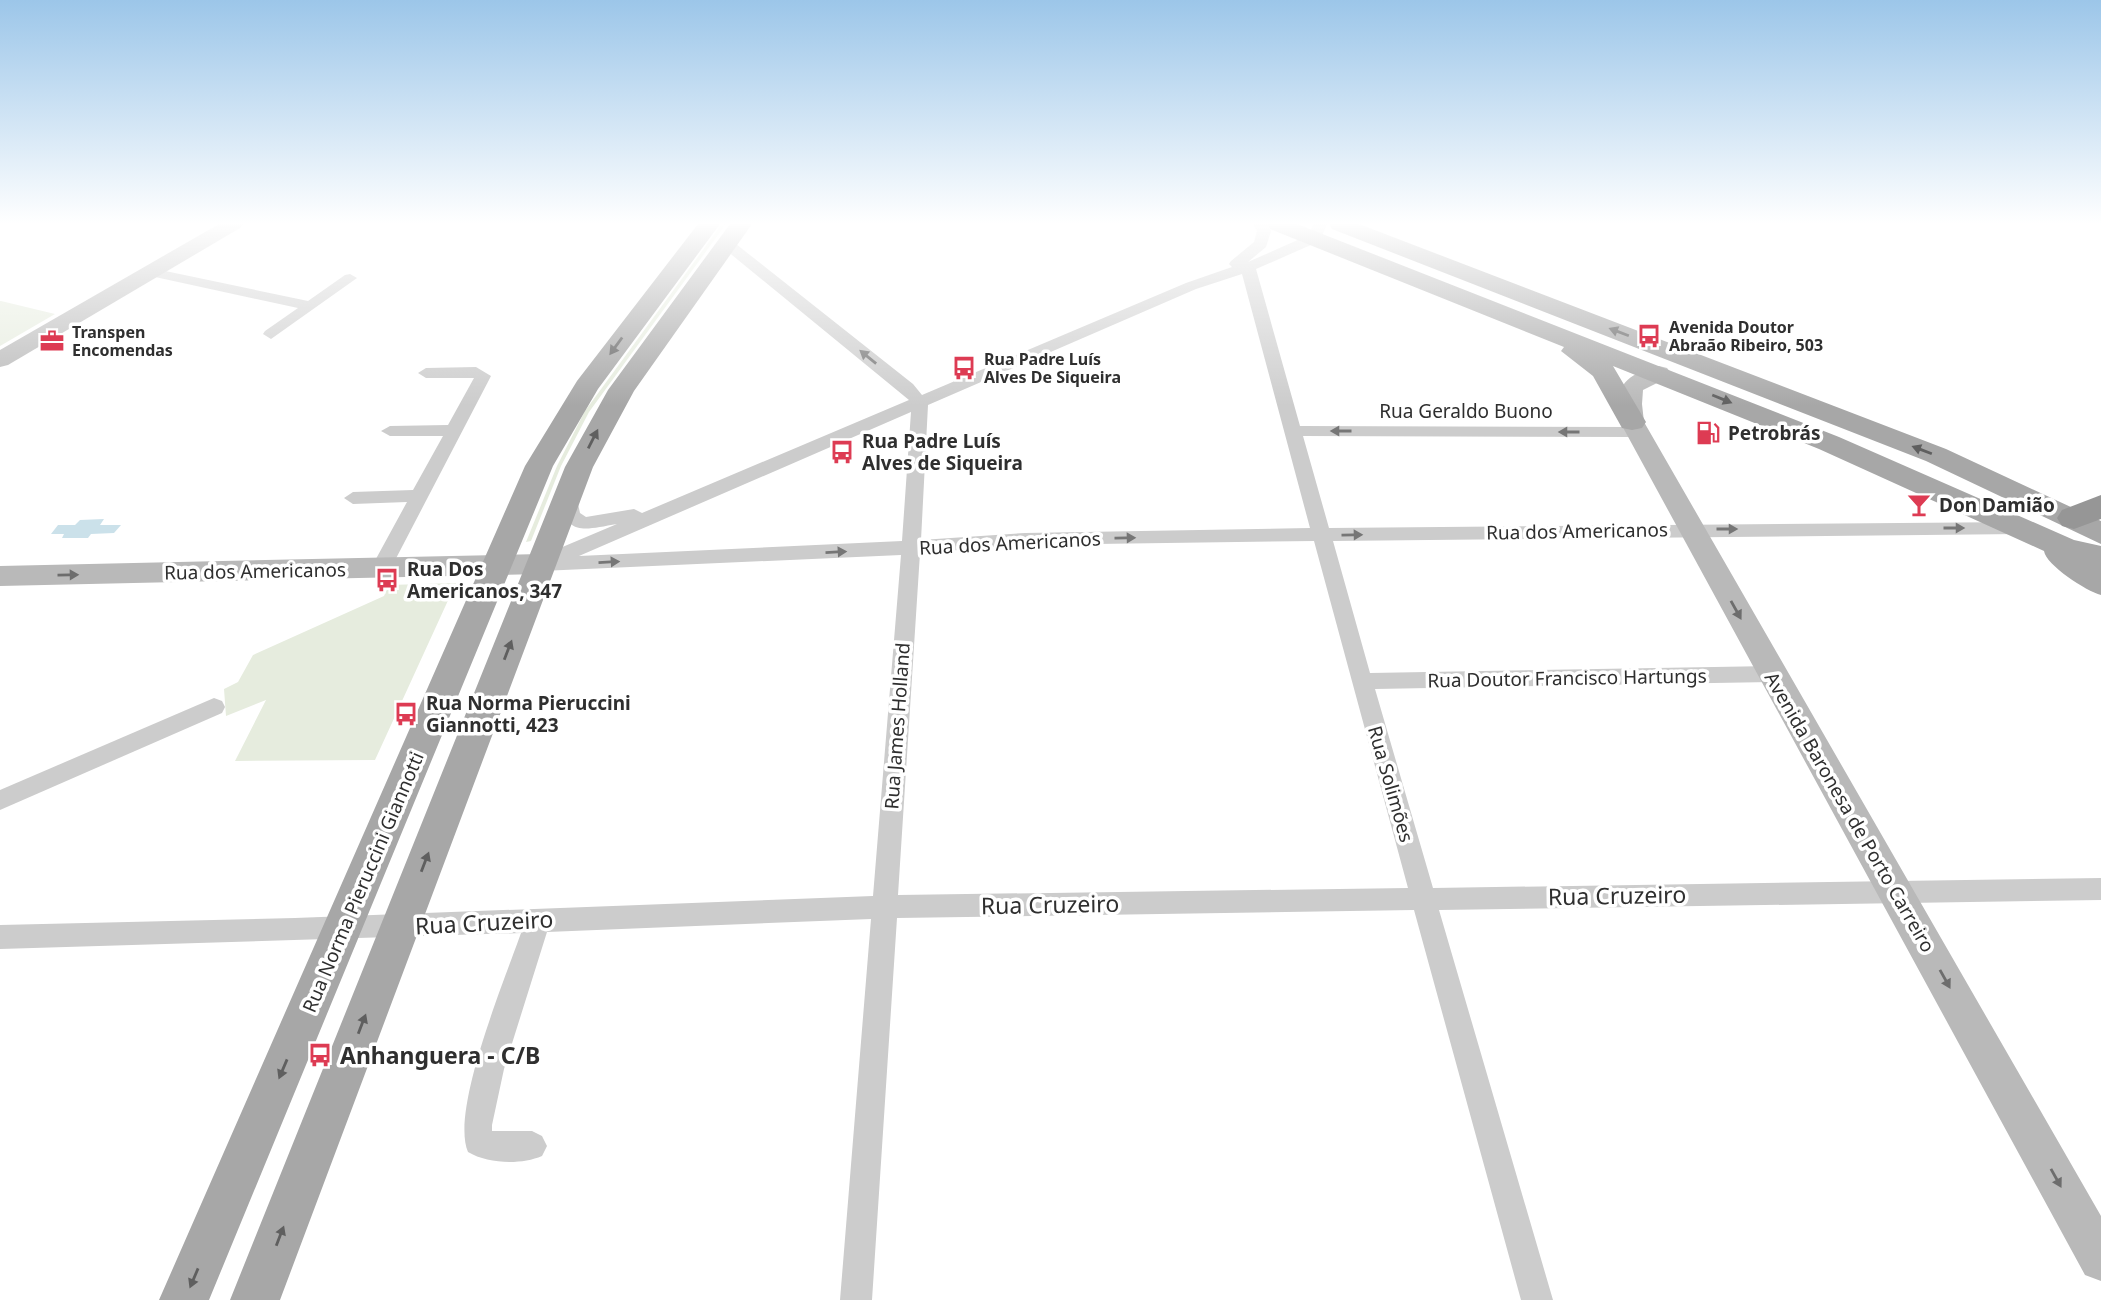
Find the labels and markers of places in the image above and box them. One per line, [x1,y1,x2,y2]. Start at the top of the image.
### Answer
place label: Avenida Doutor Abraão Ribeiro, 503 [1669,316,1823,356]
place label: Transpen Encomendas [72,321,173,361]
bus stop icon: Avenida Doutor Abraão Ribeiro, 503 [1635,322,1663,350]
office icon: Transpen Encomendas [38,327,66,355]
place label: Rua Padre Luís Alves De Siqueira [984,348,1121,388]
bus stop icon: Rua Padre Luís Alves De Siqueira [950,354,978,382]
fuel station icon: Petrobrás [1694,419,1722,447]
place label: Petrobrás [1728,420,1820,446]
place label: Rua Padre Luís Alves de Siqueira [862,428,1023,476]
bus stop icon: Rua Padre Luís Alves de Siqueira [828,438,856,466]
bar icon: Don Damião [1905,491,1933,519]
place label: Don Damião [1939,492,2055,518]
place label: Rua Dos Americanos, 347 [407,556,562,604]
bus stop icon: Rua Dos Americanos, 347 [373,566,401,594]
place label: Rua Norma Pieruccini Giannotti, 423 [426,690,631,738]
bus stop icon: Rua Norma Pieruccini Giannotti, 423 [392,700,420,728]
place label: Anhanguera - C/B [340,1039,540,1071]
bus stop icon: Anhanguera - C/B [306,1041,334,1069]

